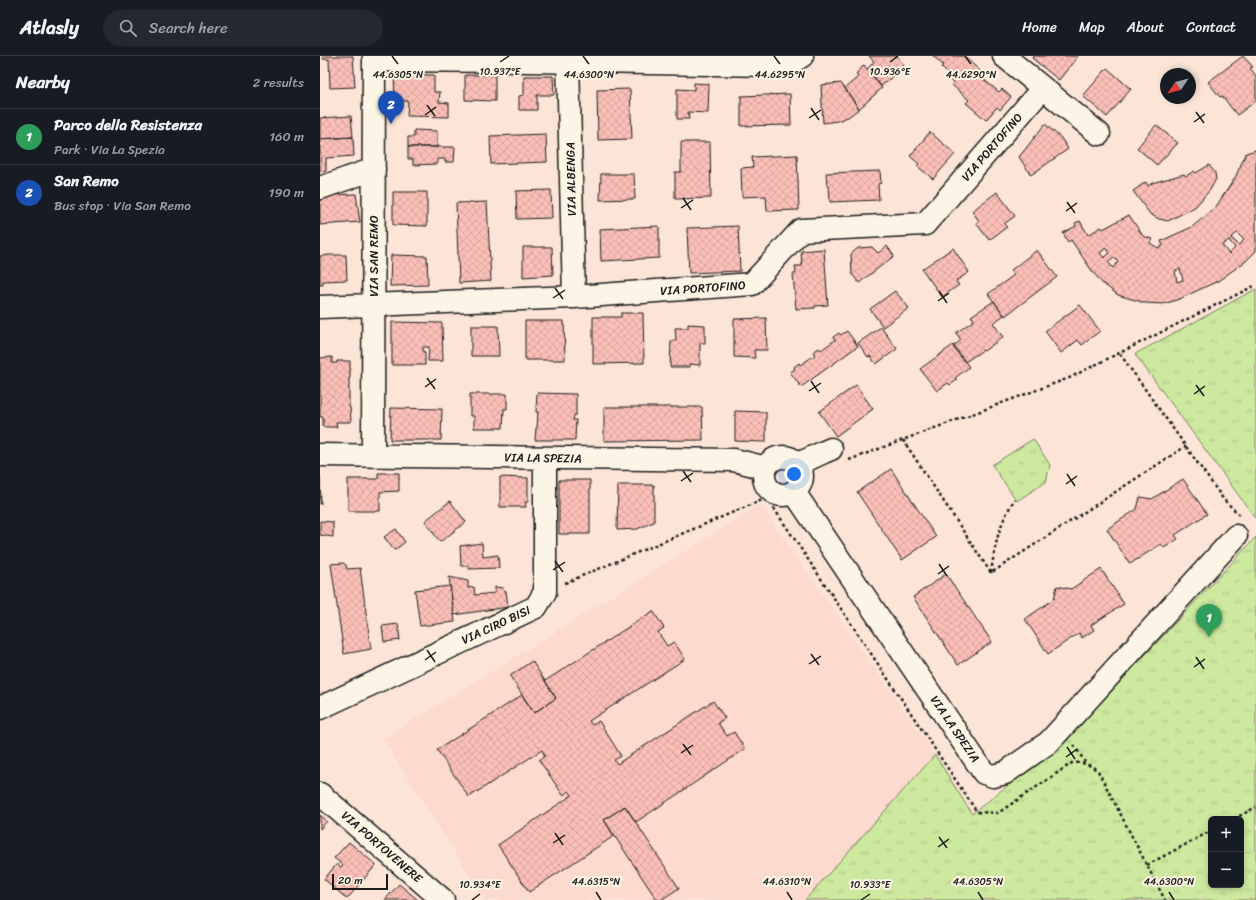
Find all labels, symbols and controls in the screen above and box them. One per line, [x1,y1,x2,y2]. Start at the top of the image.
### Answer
search box [103,10,383,46]
text: Atlasly [20,11,79,44]
text: Search here [149,15,228,41]
text: Home [1022,15,1057,40]
text: Map [1079,15,1105,40]
text: About [1127,15,1164,40]
text: Contact [1186,15,1236,40]
icon: search [117,17,139,39]
text: 10.937°E [480,63,522,81]
text: 10.936°E [870,63,912,81]
text: 44.6305°N [373,66,423,84]
text: 44.6300°N [564,66,614,84]
text: 44.6295°N [755,66,805,84]
text: 44.6290°N [946,66,996,84]
text: Nearby [16,67,70,97]
north arrow [1160,68,1196,104]
text: 2 results [253,71,304,94]
pin: 2 [378,91,404,124]
street label: VIA PORTOFINO [956,107,1029,187]
text: Parco della Resistenza [54,112,202,138]
text: 1 [26,125,32,148]
text: 160 m [269,125,304,148]
text: Park · Via La Spezia [54,138,165,161]
street label: VIA ALBENGA [559,142,583,216]
text: San Remo [54,168,119,194]
text: 2 [25,181,33,204]
text: 190 m [269,181,304,204]
text: Bus stop · Via San Remo [54,194,191,217]
street label: VIA SAN REMO [363,215,385,297]
street label: VIA PORTOFINO [660,274,747,302]
street label: VIA LA SPEZIA [504,446,582,470]
your location [784,464,804,484]
street label: VIA CIRO BISI [458,599,535,651]
pin: 1 [1196,604,1222,637]
street label: VIA LA SPEZIA [924,691,986,767]
street label: VIA PORTOVENERE [336,805,429,890]
map controls [1208,816,1244,888]
button: + [1208,816,1244,852]
button: − [1208,852,1244,888]
text: 20 m [338,871,363,890]
scale bar [332,872,388,891]
text: 44.6315°N [572,873,620,891]
text: 44.6310°N [763,873,811,891]
text: 44.6305°N [953,873,1003,891]
text: 44.6300°N [1144,873,1194,891]
text: 10.934°E [459,876,502,894]
text: 10.933°E [850,876,892,894]

